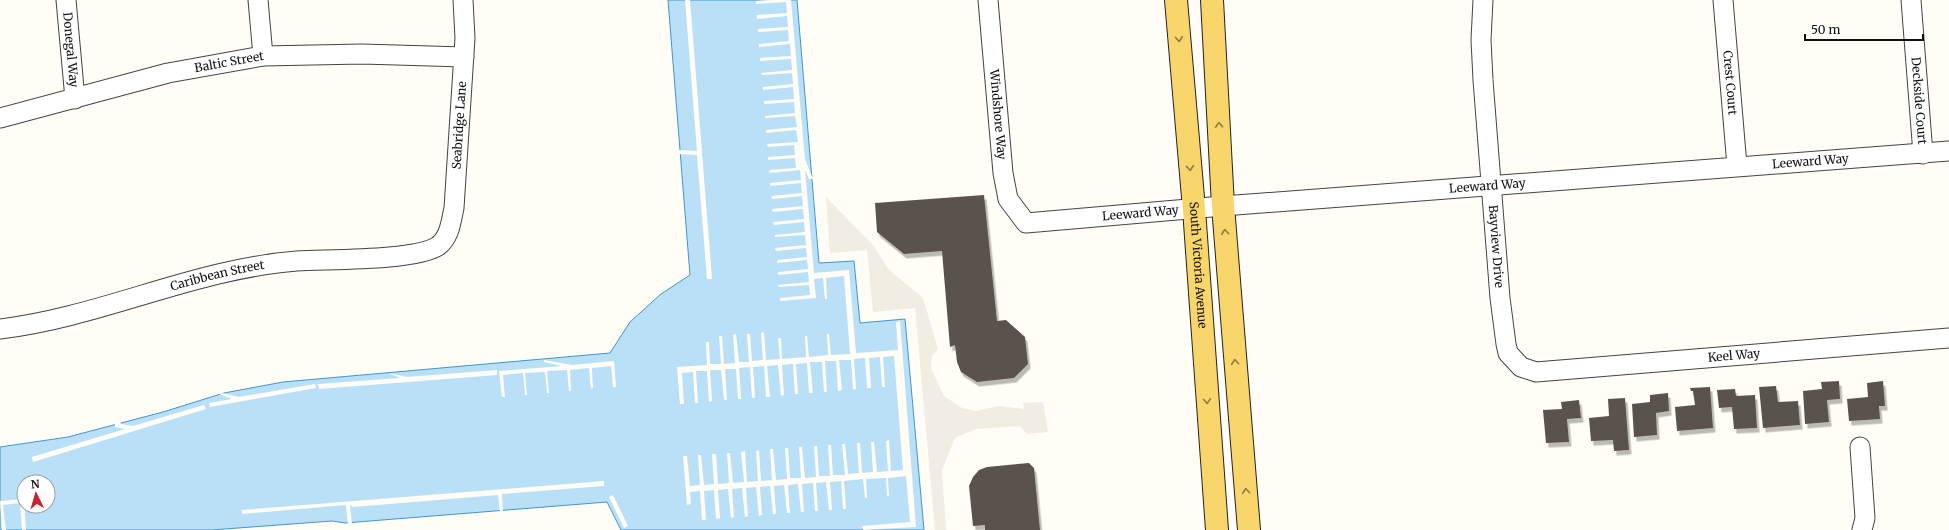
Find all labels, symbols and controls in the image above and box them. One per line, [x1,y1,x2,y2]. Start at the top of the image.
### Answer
street label: Donegal Way [60,11,82,88]
scale bar [1805,16,1923,42]
text: 50 m [1811,22,1840,37]
one-way arrow [1174,36,1183,42]
street label: Baltic Street [193,48,265,75]
street label: Crest Court [1720,50,1741,116]
street label: Deckside Court [1908,56,1930,145]
street label: Windshore Way [987,68,1010,160]
street label: Seabridge Lane [449,81,469,170]
one-way arrow [1214,122,1223,128]
street label: Leeward Way [1772,151,1849,171]
one-way arrow [1185,165,1194,171]
street label: Leeward Way [1448,175,1526,196]
street label: South Victoria Avenue [1186,201,1211,329]
street label: Leeward Way [1101,202,1179,223]
street label: Bayview Drive [1486,204,1507,288]
one-way arrow [1221,229,1230,235]
street label: Caribbean Street [168,257,266,294]
street label: Keel Way [1707,346,1761,365]
one-way arrow [1231,359,1240,365]
one-way arrow [1203,398,1212,404]
north arrow [16,474,56,514]
text: N [30,477,40,491]
one-way arrow [1242,488,1251,494]

